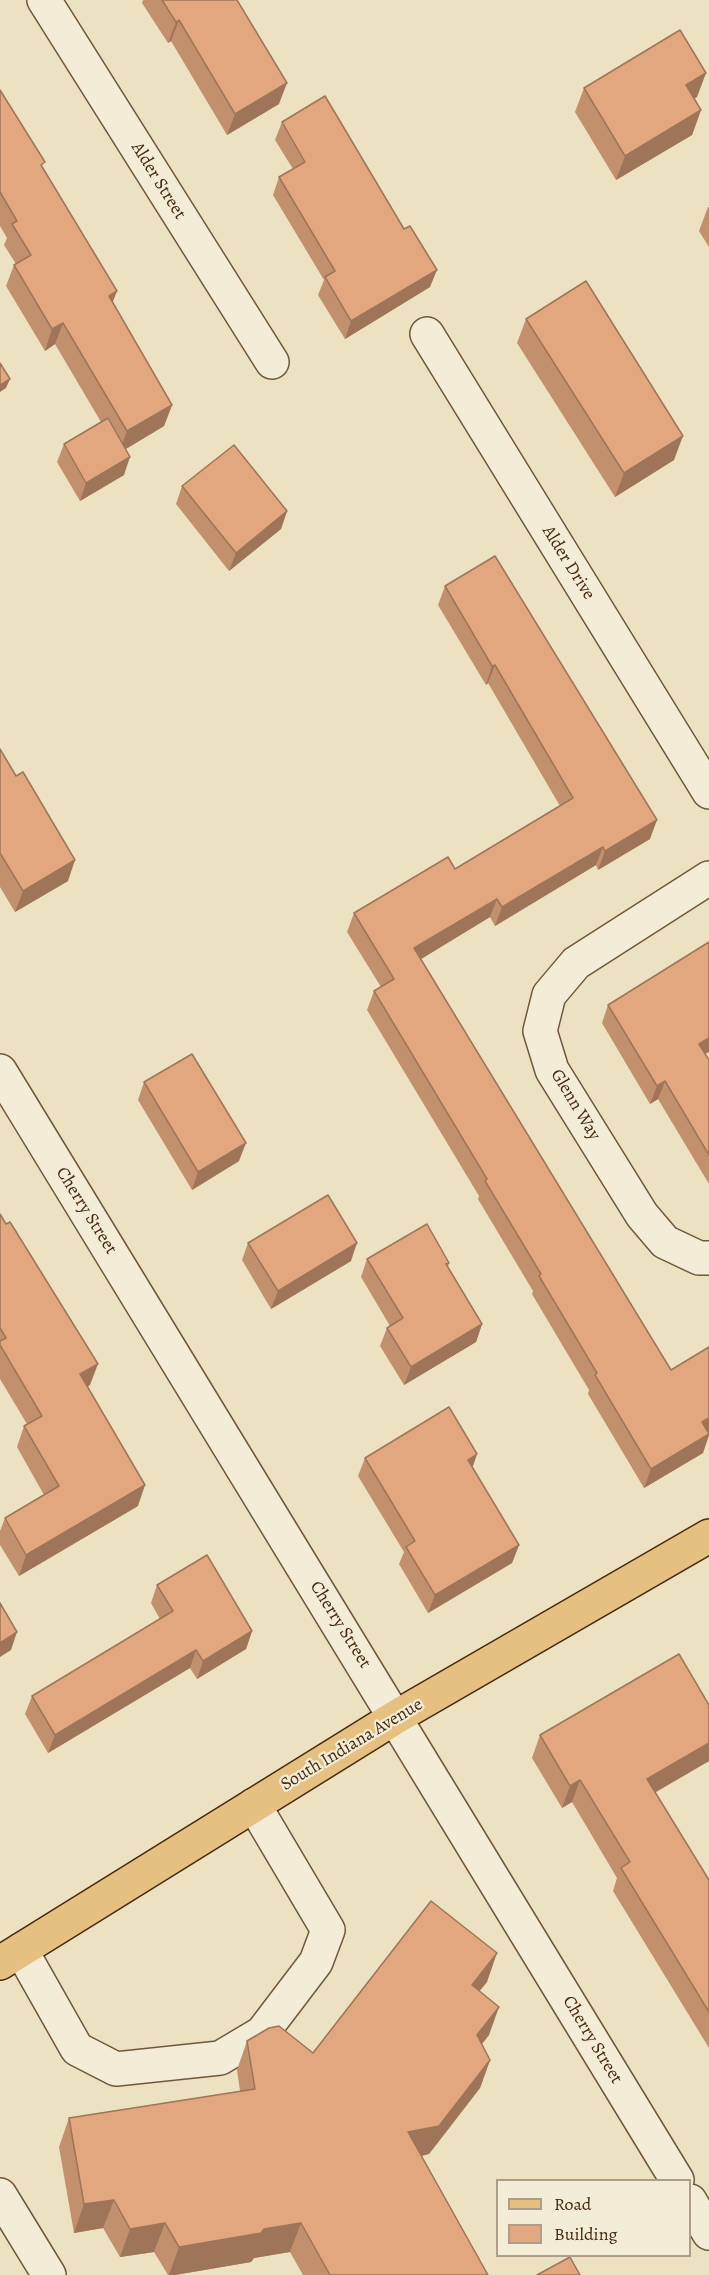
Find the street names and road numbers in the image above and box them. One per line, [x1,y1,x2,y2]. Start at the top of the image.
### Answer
street label: Alder Street [126,138,190,224]
street label: Alder Drive [537,522,599,604]
street label: Glenn Way [545,1066,605,1144]
street label: Cherry Street [51,1163,121,1259]
street label: Cherry Street [305,1577,375,1673]
street label: South Indiana Avenue [277,1694,427,1796]
street label: Cherry Street [557,1992,627,2088]

